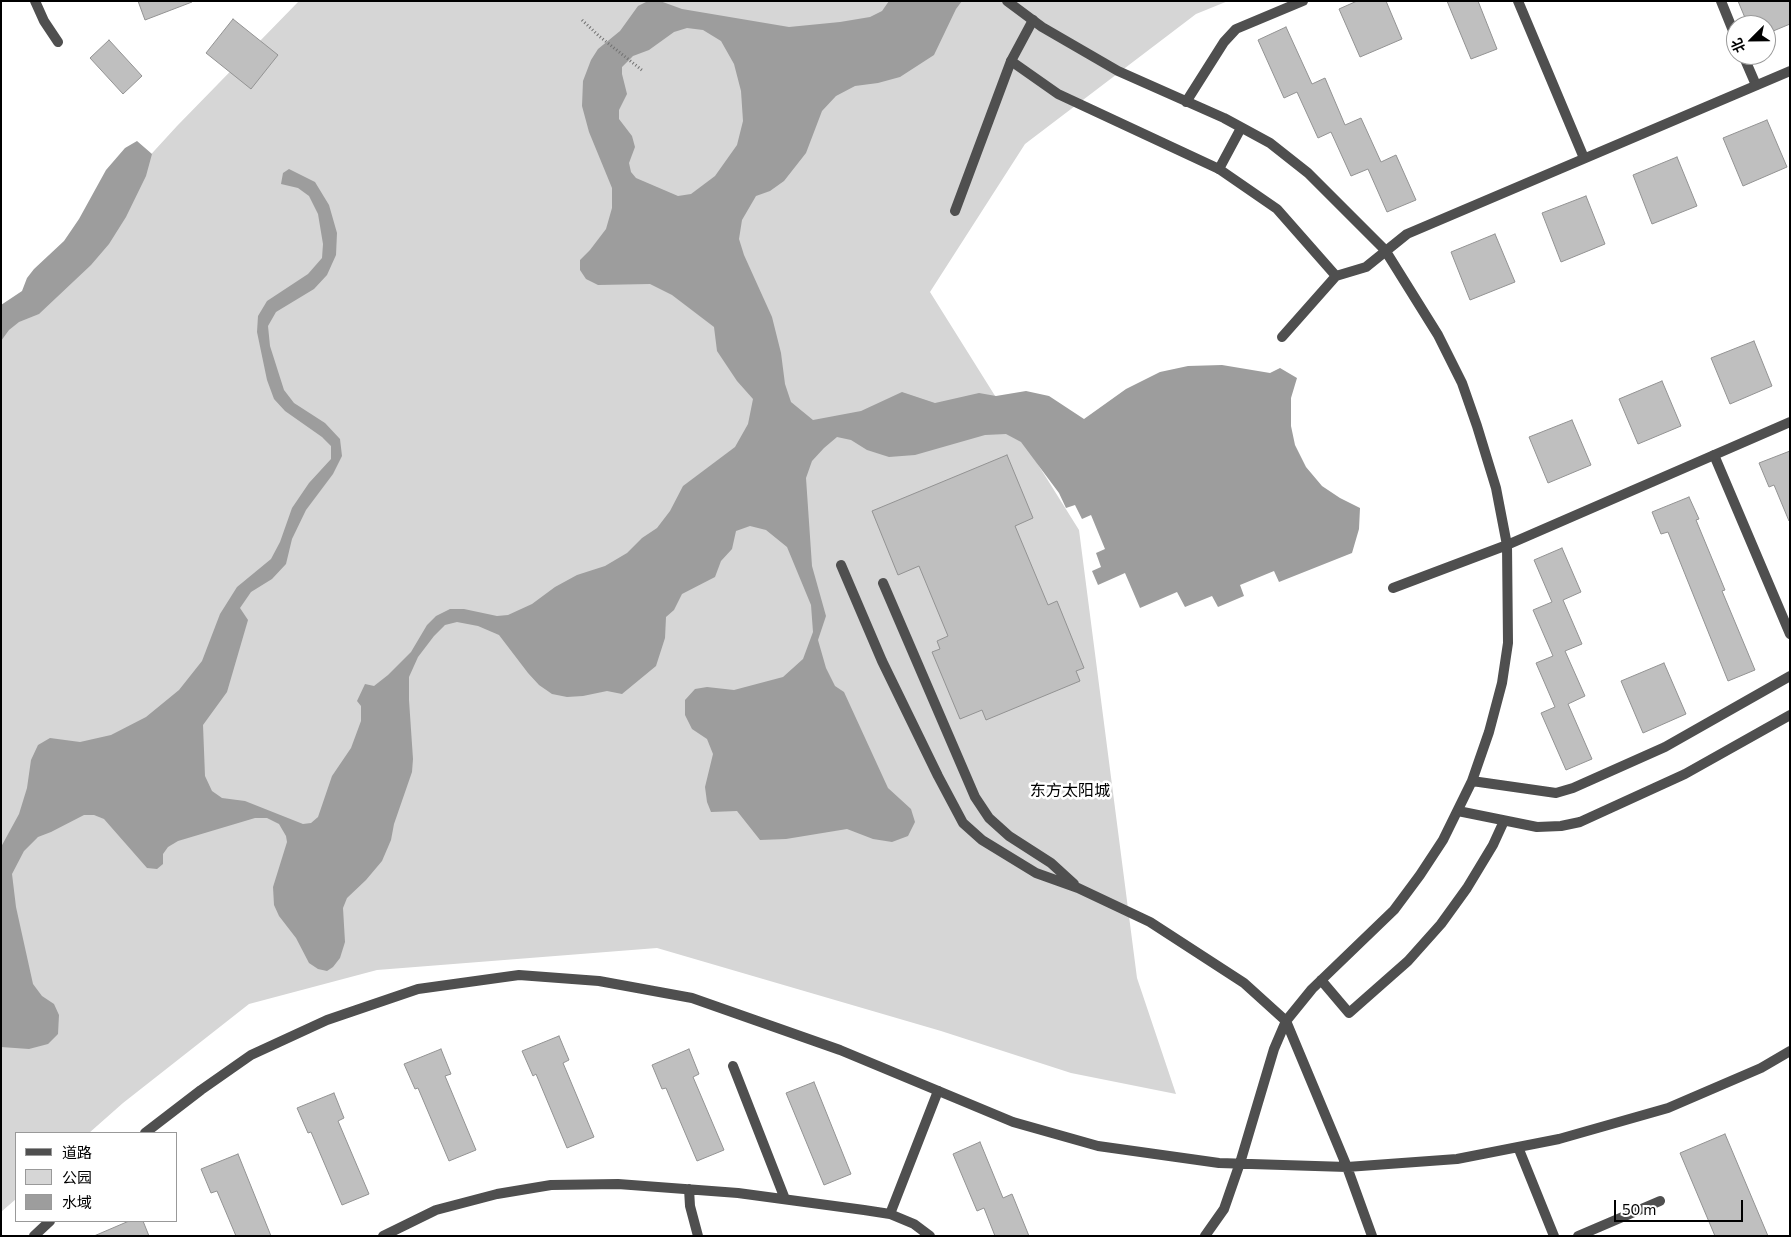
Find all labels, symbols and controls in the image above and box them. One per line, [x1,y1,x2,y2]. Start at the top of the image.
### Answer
north arrow [1726,15,1776,65]
text: 北 [1727,36,1748,55]
district label: 东方太阳城 [1030,781,1110,801]
legend [15,1132,178,1222]
text: 道路 [62,1143,92,1161]
text: 公园 [62,1168,92,1186]
scale bar [1616,1190,1745,1222]
text: 水域 [62,1193,92,1211]
text: 50 m [1622,1200,1656,1218]

